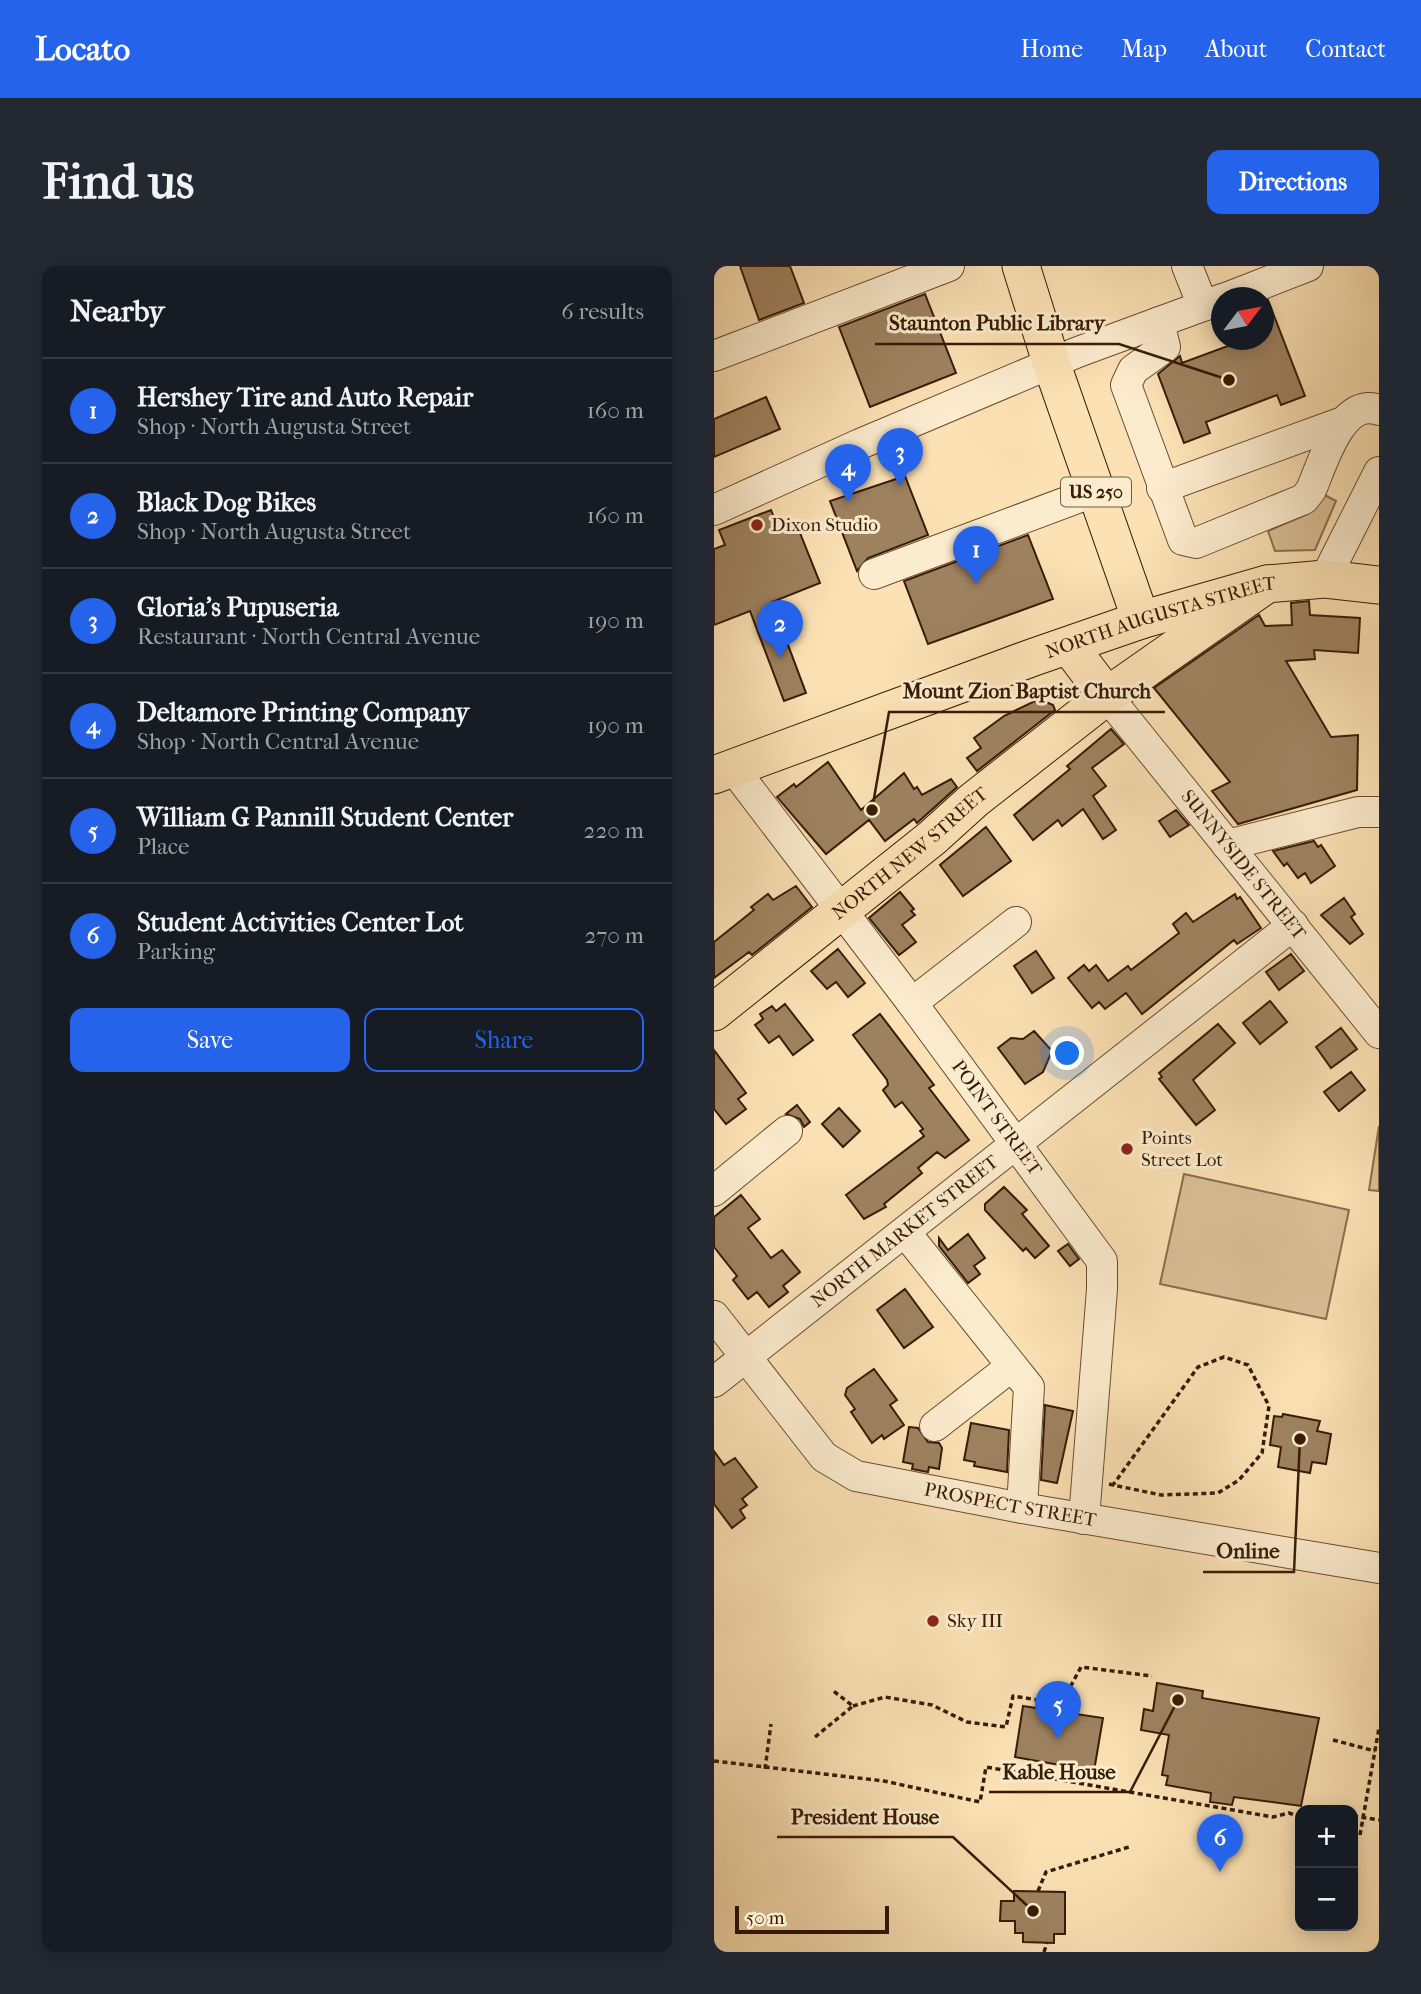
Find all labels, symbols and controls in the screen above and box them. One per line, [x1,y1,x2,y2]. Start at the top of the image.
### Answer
text: Locato [35,30,130,69]
text: Home [1021,35,1083,63]
text: Map [1121,35,1167,63]
text: About [1205,35,1267,63]
text: Contact [1305,35,1386,63]
button: Directions [1207,150,1379,214]
text: Find us [42,153,194,211]
north arrow [1211,287,1274,350]
text: Nearby [70,294,165,329]
text: 6 results [561,298,644,325]
callout: Staunton Public Library [875,302,1119,344]
text: Staunton Public Library [889,311,1107,335]
text: Hershey Tire and Auto Repair [137,382,473,413]
text: 1 [89,397,97,424]
text: 160 m [587,397,644,424]
text: Shop · North Augusta Street [137,413,411,440]
pin: 3 [877,428,923,486]
pin: 4 [825,444,871,502]
road number: US 250 [1061,477,1131,506]
text: Black Dog Bikes [137,487,316,518]
text: 2 [87,502,99,529]
text: 160 m [587,502,644,529]
place label: Dixon Studio [771,514,878,536]
marker: Dixon Studio [749,517,765,533]
text: Shop · North Augusta Street [137,518,411,545]
pin: 1 [953,526,999,584]
street label: NORTH AUGUSTA STREET [1043,572,1277,663]
text: Gloria's Pupuseria [137,592,339,623]
pin: 2 [757,600,803,658]
text: 3 [88,607,98,634]
text: 190 m [587,607,644,634]
text: Restaurant · North Central Avenue [137,623,480,650]
callout: Mount Zion Baptist Church [889,670,1165,712]
text: Mount Zion Baptist Church [902,679,1151,703]
text: Deltamore Printing Company [137,697,469,728]
text: 4 [86,712,100,739]
text: 190 m [587,712,644,739]
text: Shop · North Central Avenue [137,728,419,755]
street label: NORTH NEW STREET [828,783,992,924]
street label: SUNNYSIDE STREET [1176,785,1310,944]
text: William G Pannill Student Center [137,802,513,833]
text: 5 [88,817,98,844]
text: 220 m [584,817,644,844]
text: Place [137,833,189,860]
text: Student Activities Center Lot [137,907,464,938]
text: 6 [87,922,99,949]
text: 270 m [584,922,644,949]
text: Parking [137,938,215,965]
button: Save [70,1008,350,1072]
button: Share [364,1008,644,1072]
your location [1050,1036,1084,1070]
street label: POINT STREET [947,1056,1046,1180]
place label: Points Street Lot [1141,1127,1223,1171]
marker: Points Street Lot [1119,1141,1135,1157]
street label: NORTH MARKET STREET [807,1151,1003,1312]
street label: PROSPECT STREET [922,1478,1098,1531]
callout: Online [1203,1530,1294,1572]
text: Online [1216,1539,1280,1563]
place label: Sky III [947,1610,1003,1632]
marker: Sky III [925,1613,941,1629]
pin: 5 [1035,1681,1081,1739]
callout: Kable House [989,1750,1130,1792]
text: Kable House [1002,1760,1116,1784]
callout: President House [777,1795,953,1837]
text: President House [791,1805,940,1829]
map controls [1295,1805,1358,1931]
button: + [1295,1805,1358,1868]
pin: 6 [1197,1814,1243,1872]
button: − [1295,1868,1358,1931]
scale bar [735,1903,889,1935]
text: 50 m [746,1907,785,1929]

